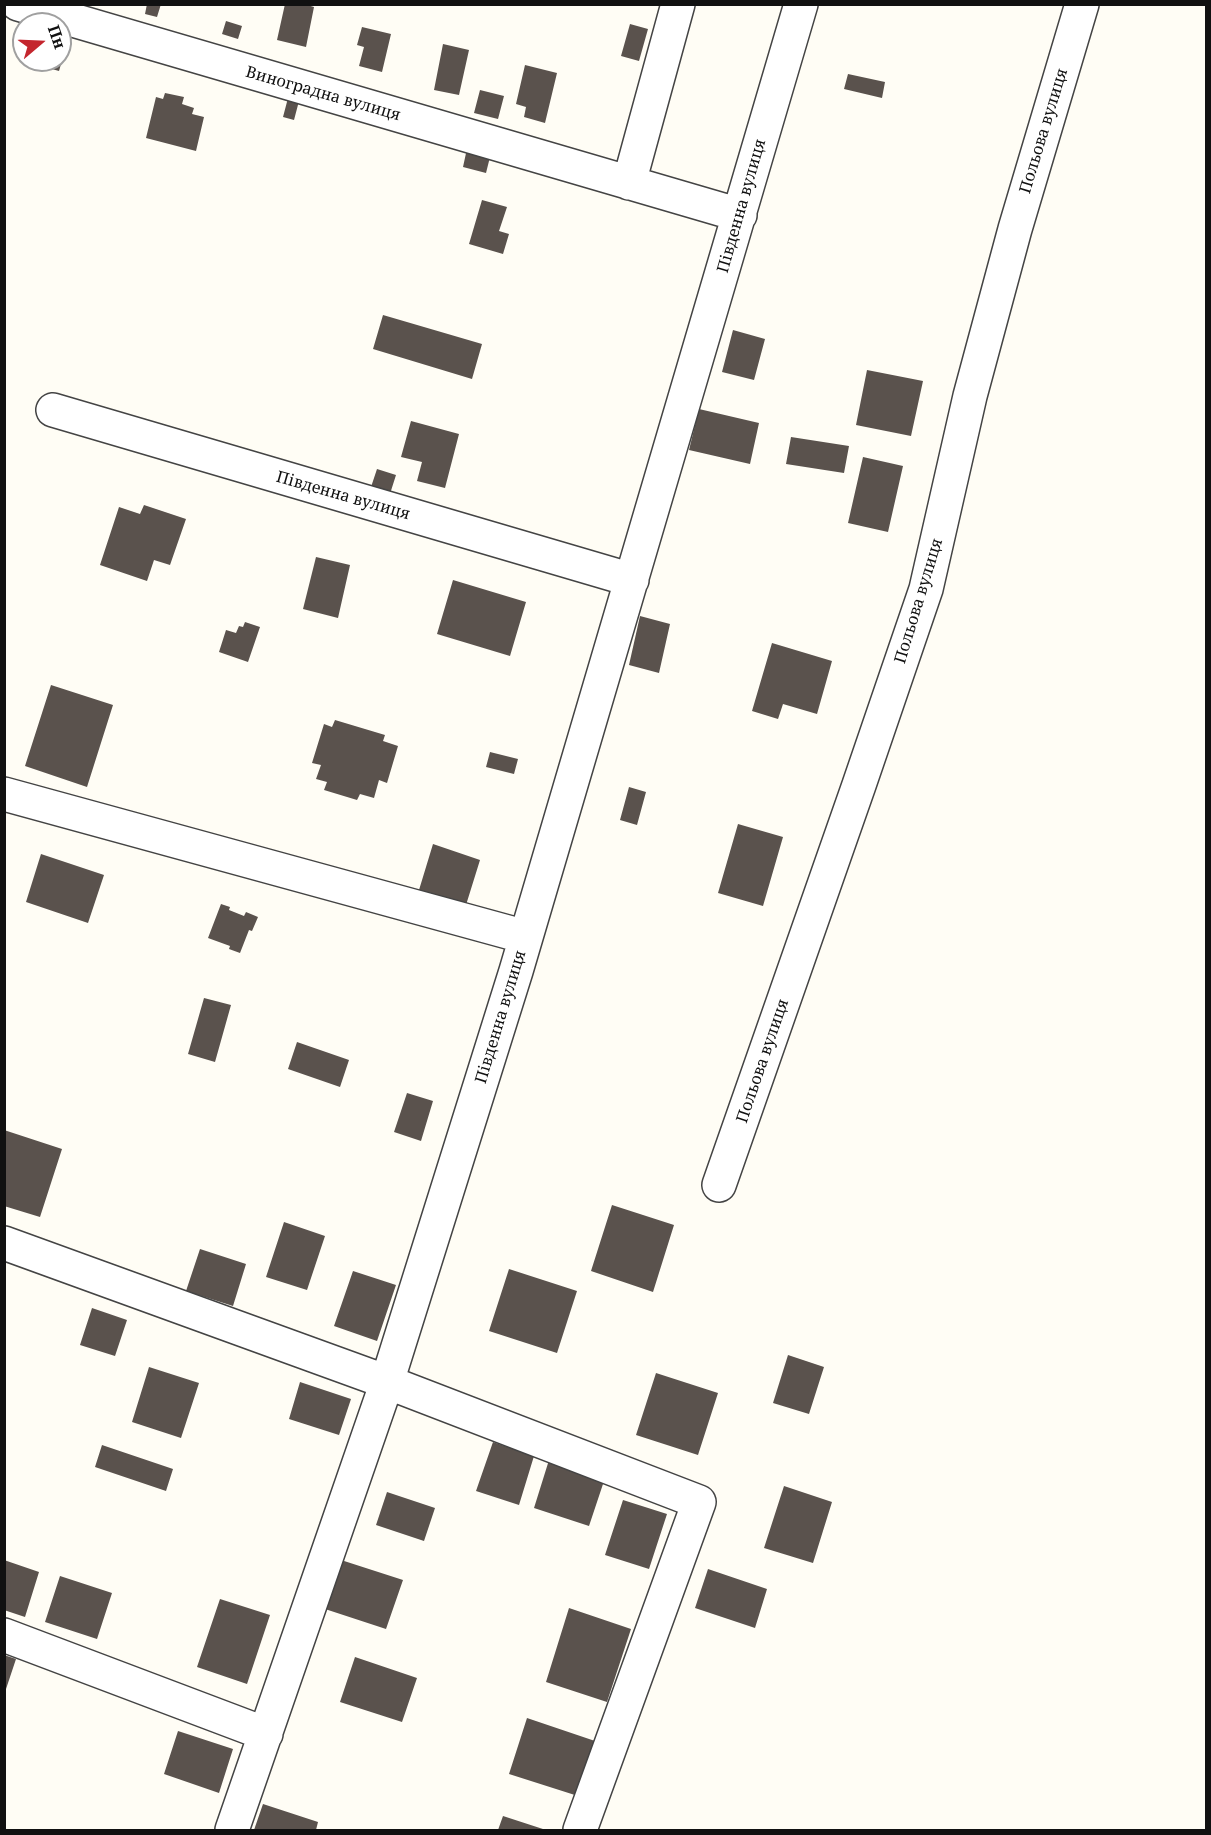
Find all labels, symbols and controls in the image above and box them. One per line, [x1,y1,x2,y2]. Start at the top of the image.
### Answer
north arrow [12,12,72,72]
text: Пн [43,22,71,52]
street label: Виноградна вулиця [243,63,403,125]
street label: Польова вулиця [1016,66,1072,196]
street label: Південна вулиця [714,137,770,275]
street label: Південна вулиця [274,468,412,524]
street label: Польова вулиця [891,536,947,666]
street label: Південна вулиця [472,948,530,1086]
street label: Польова вулиця [733,996,793,1126]

